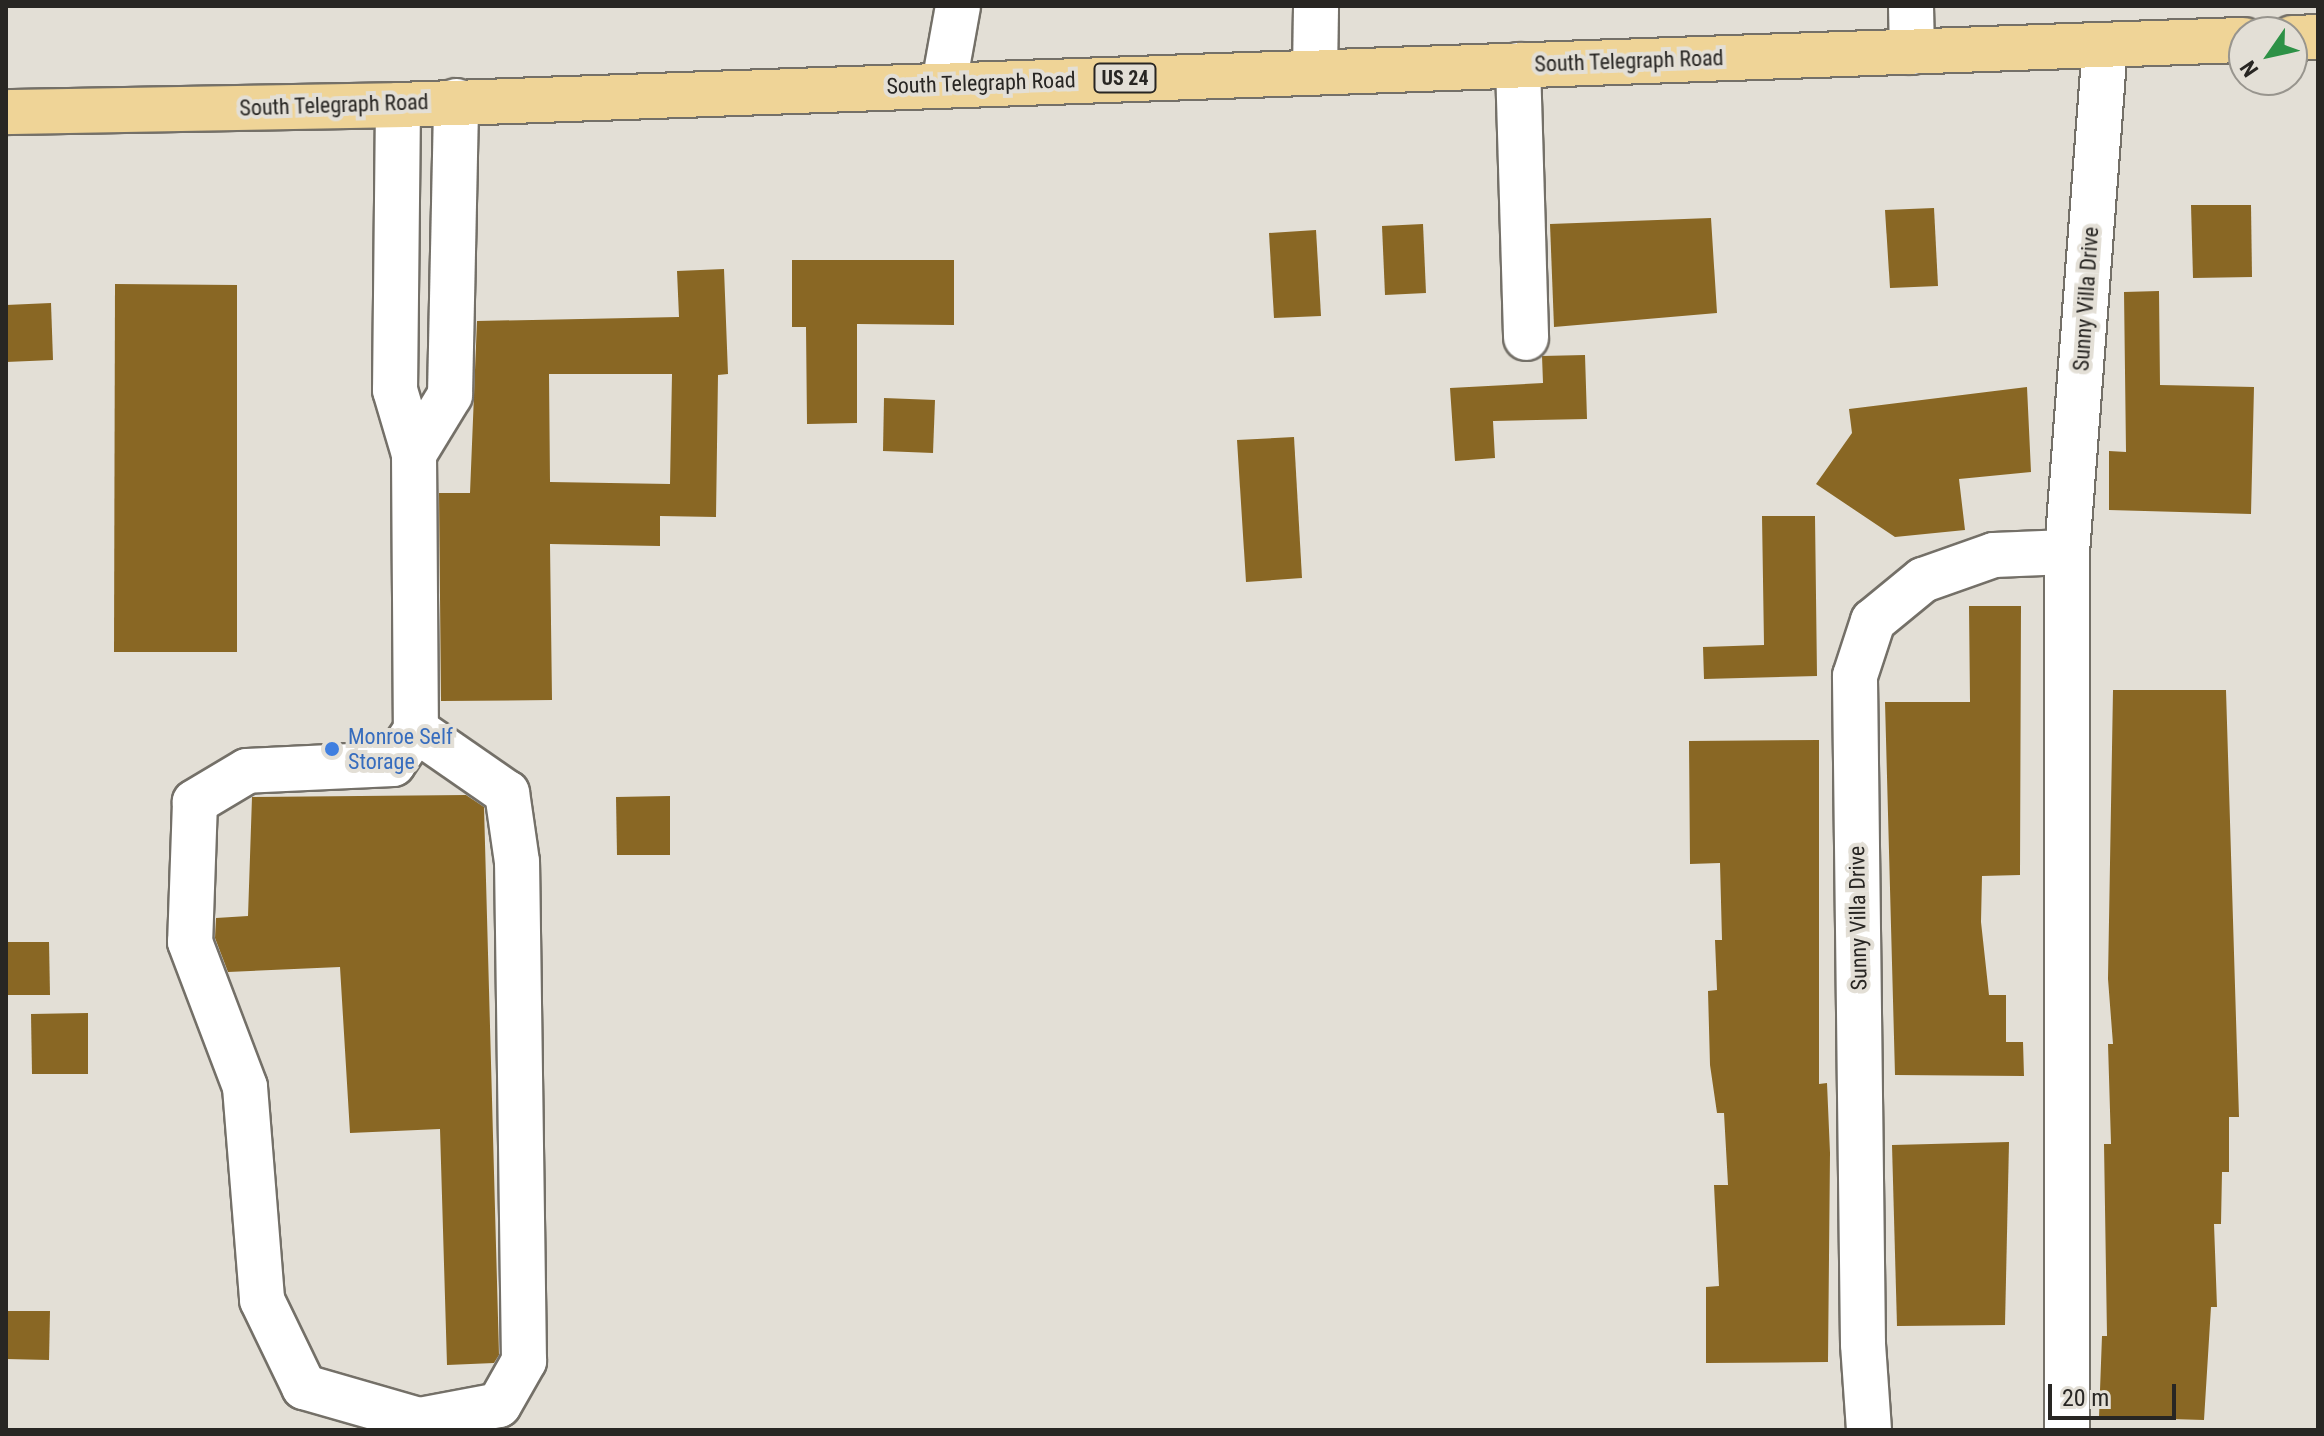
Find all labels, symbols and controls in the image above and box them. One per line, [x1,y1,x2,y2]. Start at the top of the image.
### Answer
north arrow [2228,16,2308,96]
street label: South Telegraph Road [1534,44,1724,78]
text: N [2235,56,2263,81]
road number: US 24 [1093,62,1157,94]
street label: South Telegraph Road [886,66,1076,100]
street label: South Telegraph Road [239,88,429,122]
street label: Sunny Villa Drive [2068,226,2104,372]
place label: Monroe Self Storage [348,723,453,774]
marker: Monroe Self Storage [323,740,341,758]
street label: Sunny Villa Drive [1844,846,1872,990]
scale bar [2052,1368,2180,1418]
text: 20 m [2062,1384,2109,1412]

